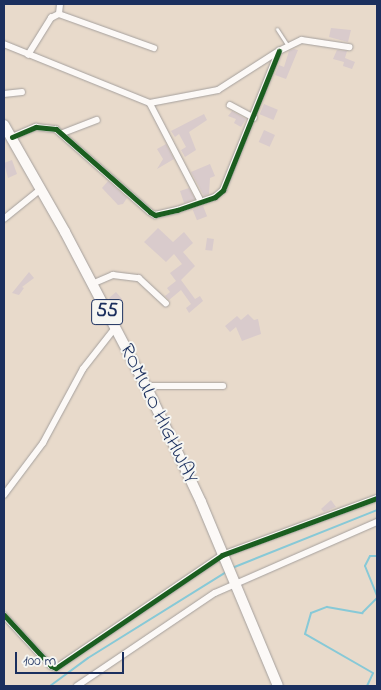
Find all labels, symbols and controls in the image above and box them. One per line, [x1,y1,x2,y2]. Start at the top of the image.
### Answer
road number: 55 [91,296,123,328]
street label: ROMULO HIGHWAY [114,340,202,488]
scale bar [18,642,126,674]
text: 100 m [23,650,56,672]

